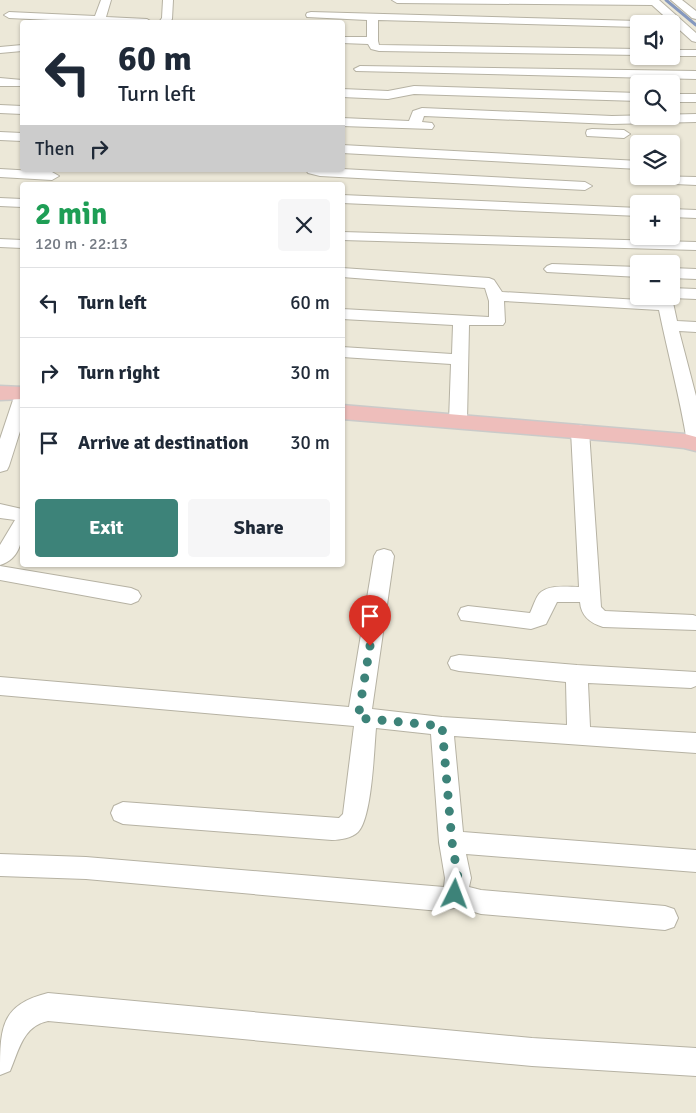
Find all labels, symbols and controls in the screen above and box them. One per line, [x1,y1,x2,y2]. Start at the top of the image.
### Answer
map controls [630,15,680,305]
button: sound [630,15,680,65]
text: 60 m [118,37,192,80]
icon: left [35,40,100,105]
button: search [630,75,680,125]
text: Turn left [118,80,196,107]
icon: right [85,135,113,163]
button: layers [630,135,680,185]
text: Then [35,137,75,161]
button: + [630,195,680,245]
text: 2 min [35,196,107,233]
button: close [278,199,330,251]
text: 120 m · 22:13 [35,234,128,254]
button: − [630,255,680,305]
icon: left [35,289,63,317]
text: Turn left [78,291,147,315]
text: 60 m [290,291,330,315]
icon: right [35,359,63,387]
text: Turn right [78,361,160,385]
text: 30 m [290,361,330,385]
icon: arrive [35,429,63,457]
text: Arrive at destination [78,431,249,455]
text: 30 m [290,431,330,455]
button: Exit [35,499,178,557]
button: Share [188,499,330,557]
pin [349,595,391,646]
icon: arrive [356,602,384,630]
position arrow [428,867,480,919]

